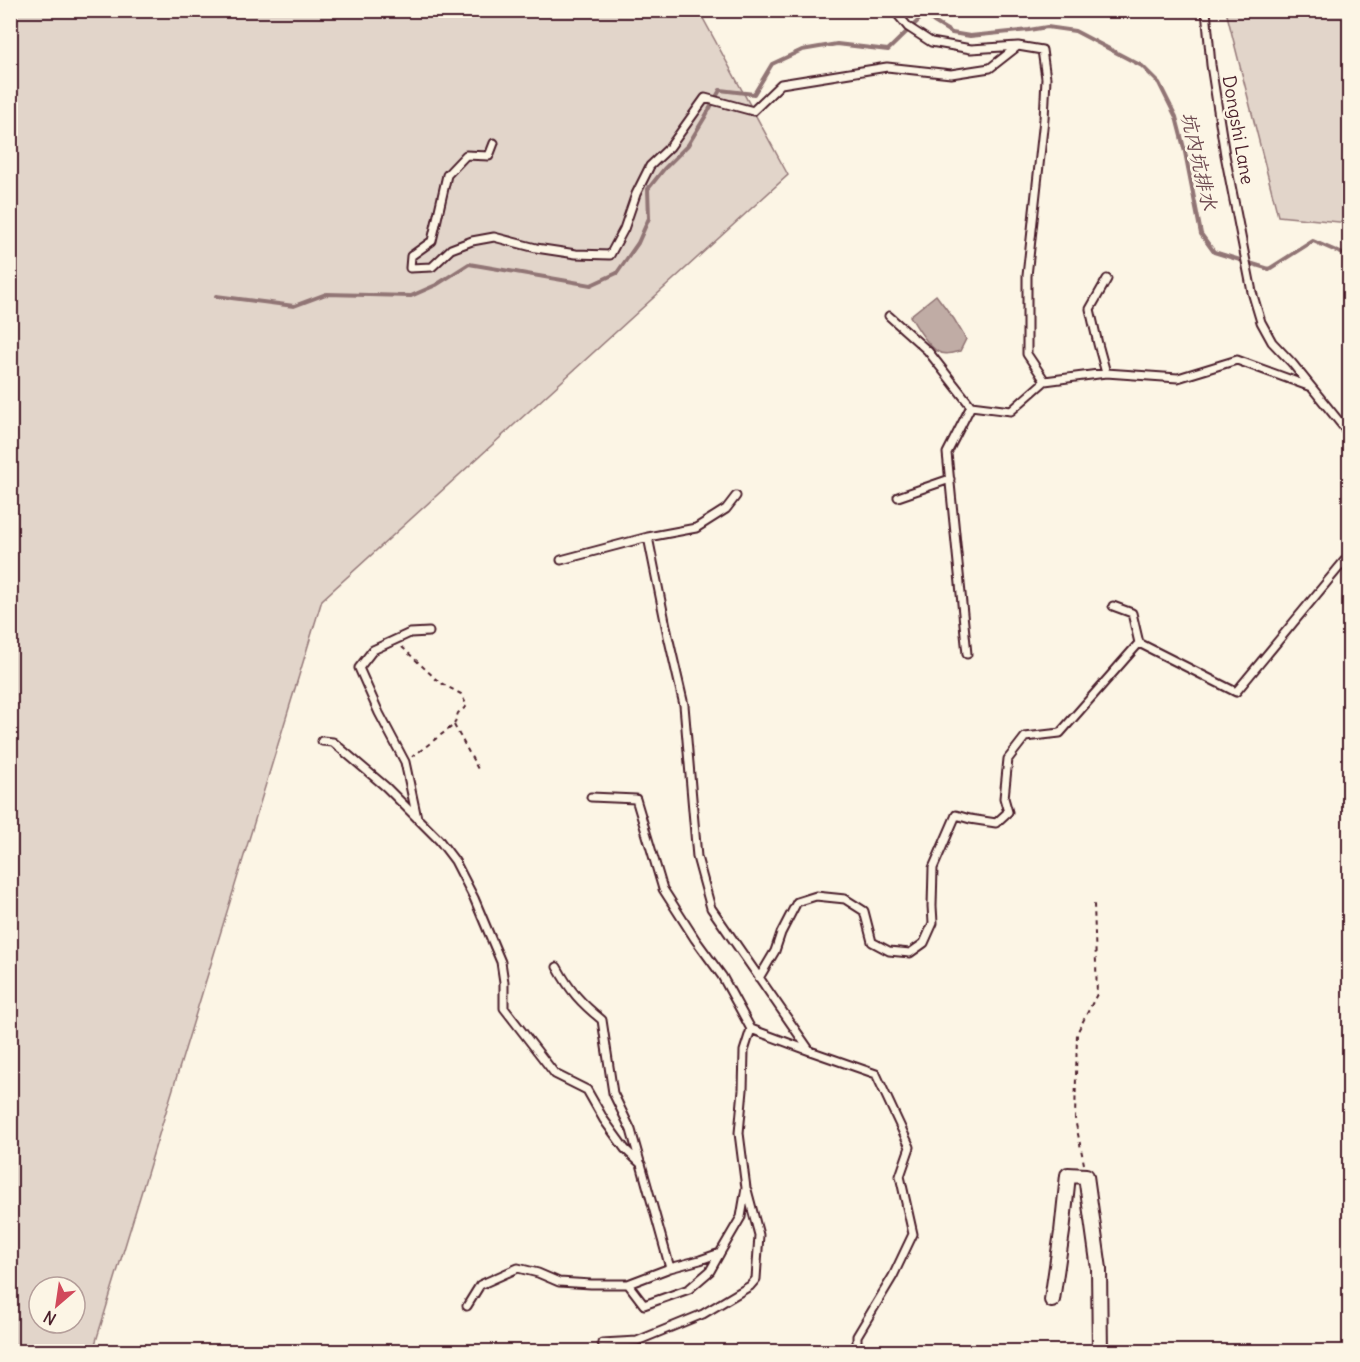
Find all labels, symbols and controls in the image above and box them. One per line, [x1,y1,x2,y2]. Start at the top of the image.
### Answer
street label: Dongshi Lane [1218,74,1259,186]
water label: 坑內坑排水 [1176,109,1223,213]
north arrow [27,1275,87,1335]
text: N [40,1307,59,1330]

